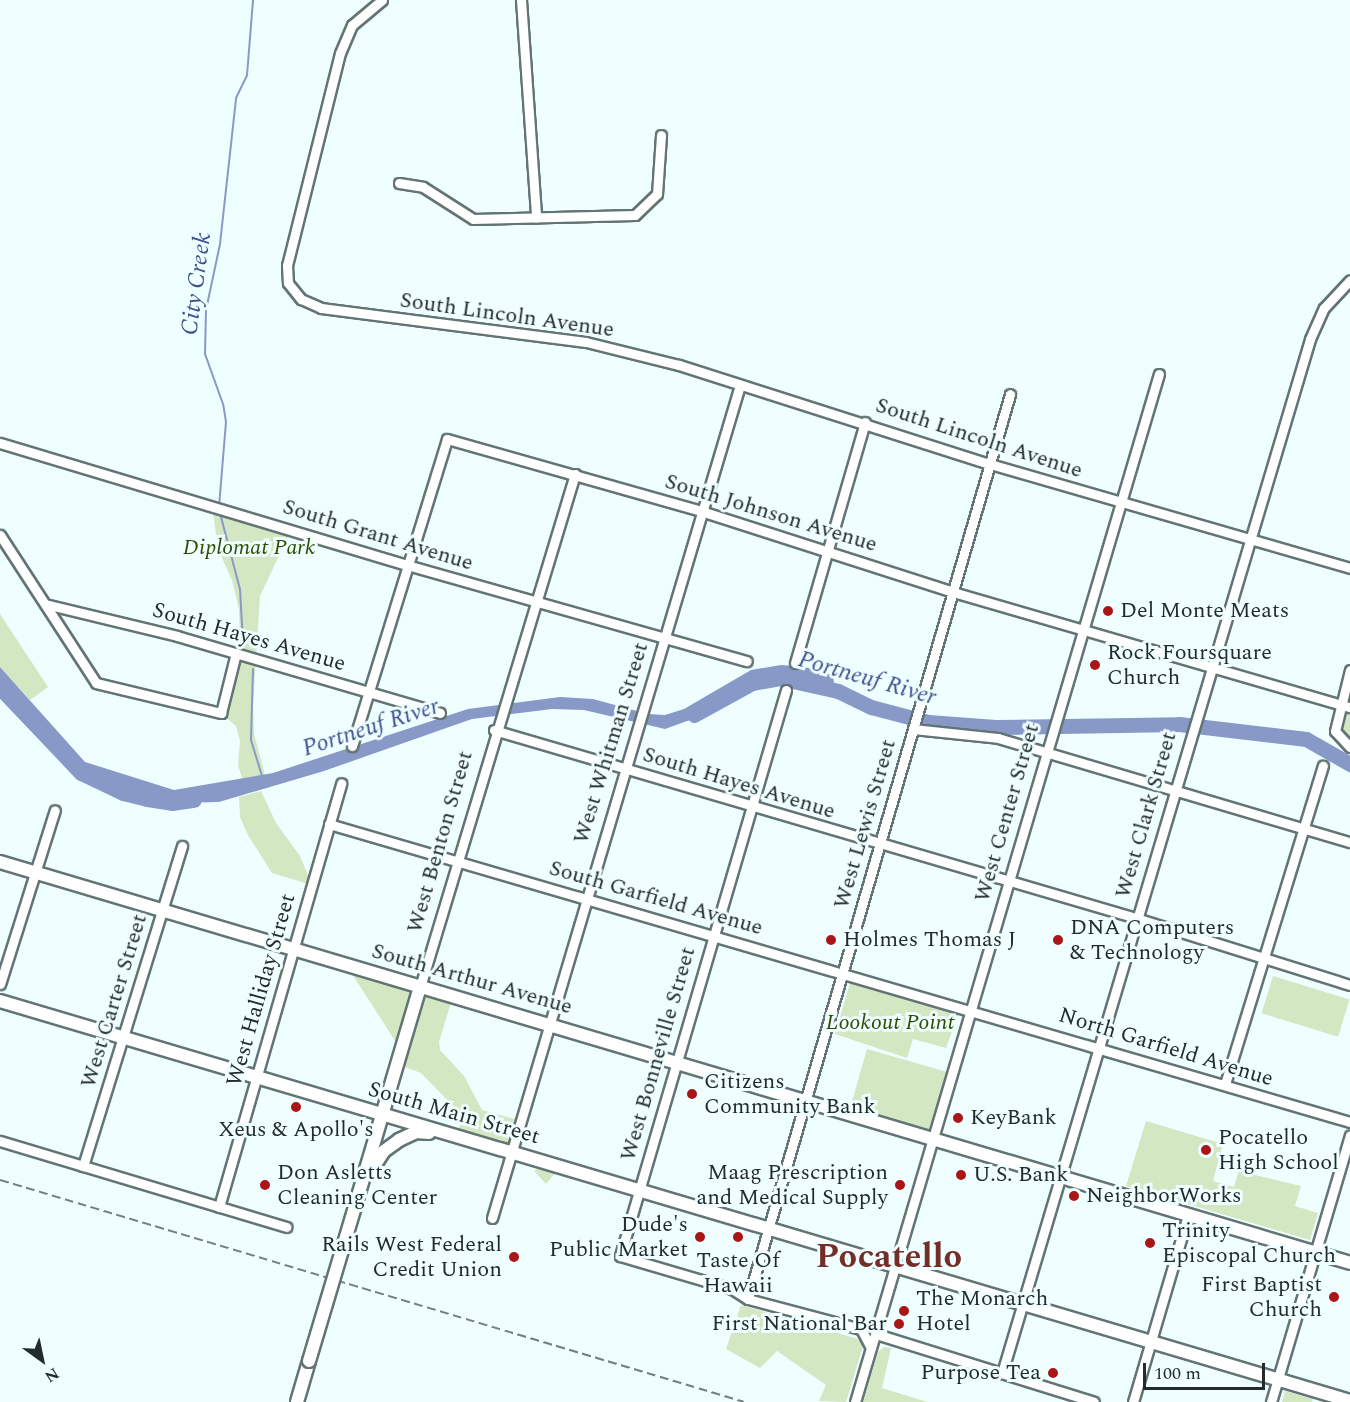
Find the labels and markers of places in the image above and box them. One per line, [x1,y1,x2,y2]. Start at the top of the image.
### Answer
place label: Del Monte Meats [1120,598,1289,624]
marker: Del Monte Meats [1101,604,1115,618]
place label: Rock Foursquare Church [1107,639,1272,690]
marker: Rock Foursquare Church [1088,658,1102,672]
place label: DNA Computers & Technology [1070,914,1234,966]
place label: Holmes Thomas J [843,927,1016,953]
marker: Holmes Thomas J [824,933,838,947]
marker: DNA Computers & Technology [1051,933,1065,947]
place label: Citizens Community Bank [704,1068,876,1120]
marker: Citizens Community Bank [685,1087,699,1101]
marker: Xeus & Apollo's [289,1100,303,1114]
place label: KeyBank [970,1105,1057,1131]
marker: KeyBank [951,1111,965,1125]
place label: Xeus & Apollo's [218,1117,374,1143]
place label: Pocatello High School [1218,1124,1339,1176]
marker: Pocatello High School [1199,1143,1213,1157]
place label: Don Asletts Cleaning Center [277,1159,437,1210]
place label: Maag Prescription and Medical Supply [697,1159,888,1210]
place label: U.S. Bank [973,1162,1068,1188]
marker: U.S. Bank [954,1168,968,1182]
marker: Don Asletts Cleaning Center [258,1178,272,1192]
marker: Maag Prescription and Medical Supply [893,1178,907,1192]
place label: NeighborWorks [1086,1183,1242,1209]
marker: NeighborWorks [1067,1189,1081,1203]
place label: Dude's Public Market [549,1211,688,1262]
place label: Trinity Episcopal Church [1162,1217,1336,1268]
marker: Dude's Public Market [693,1230,707,1244]
marker: Taste Of Hawaii [731,1230,745,1244]
place label: Rails West Federal Credit Union [321,1231,502,1282]
marker: Trinity Episcopal Church [1143,1236,1157,1250]
place label: Taste Of Hawaii [696,1247,780,1298]
marker: Rails West Federal Credit Union [507,1250,521,1264]
place label: First Baptist Church [1201,1271,1322,1322]
place label: The Monarch Hotel [916,1285,1048,1336]
marker: First Baptist Church [1327,1290,1341,1304]
marker: The Monarch Hotel [897,1304,911,1318]
place label: First National Bar [712,1311,887,1337]
marker: First National Bar [892,1317,906,1331]
place label: Purpose Tea [921,1360,1041,1386]
marker: Purpose Tea [1046,1366,1060,1380]

